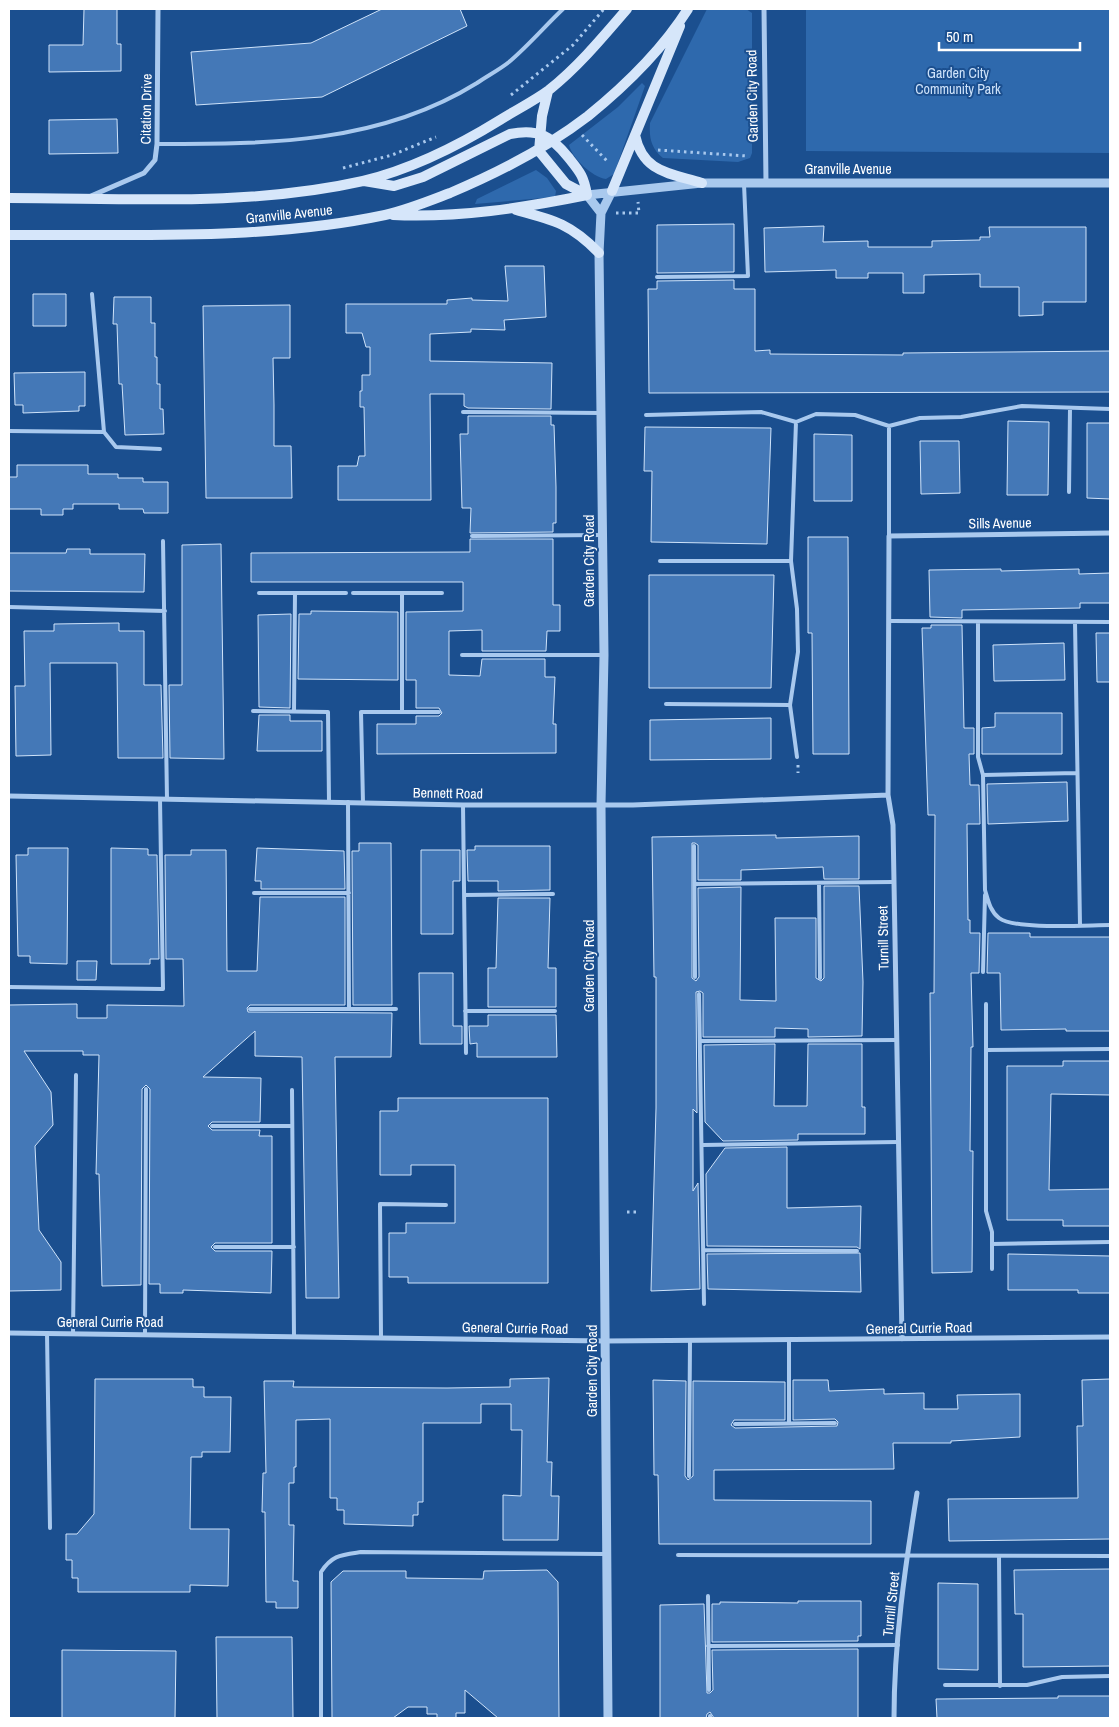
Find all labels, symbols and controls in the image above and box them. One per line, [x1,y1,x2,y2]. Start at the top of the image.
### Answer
scale bar [939,20,1080,52]
text: 50 m [946,26,973,47]
street label: Garden City Road [742,50,762,142]
park label: Garden City Community Park [915,64,1001,98]
street label: Citation Drive [136,73,156,145]
street label: Granville Avenue [804,160,892,178]
street label: Granville Avenue [245,200,333,228]
street label: Sills Avenue [968,513,1032,533]
street label: Garden City Road [580,515,598,607]
street label: Bennett Road [413,783,483,803]
street label: Turnill Street [873,905,893,971]
street label: Garden City Road [580,920,598,1012]
street label: General Currie Road [57,1313,163,1331]
street label: General Currie Road [462,1318,568,1338]
street label: General Currie Road [866,1318,972,1338]
street label: Garden City Road [583,1325,601,1417]
street label: Turnill Street [879,1571,903,1637]

